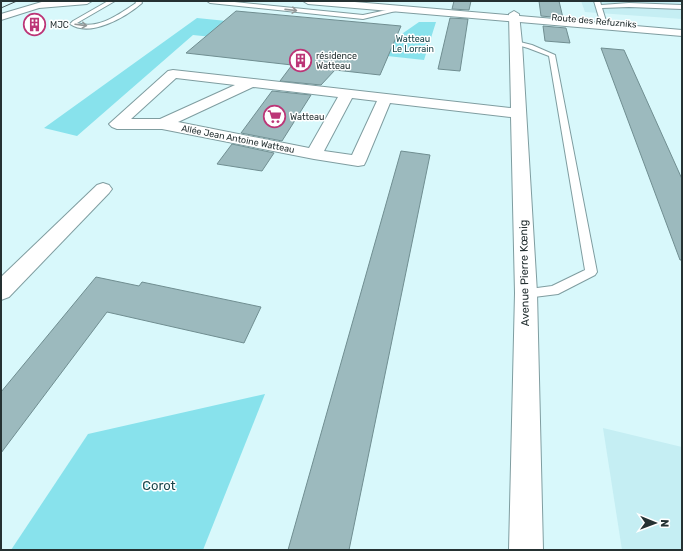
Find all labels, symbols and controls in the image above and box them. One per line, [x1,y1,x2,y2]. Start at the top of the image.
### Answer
one-way arrow [284,6,297,13]
building icon: MJC [21,12,47,38]
street label: Route des Refuzniks [551,12,637,30]
place label: MJC [50,20,69,30]
one-way arrow [74,21,87,29]
park label: Watteau Le Lorrain [392,34,434,54]
building icon: résidence Watteau [288,48,314,74]
place label: résidence Watteau [316,51,357,71]
supermarket icon: Watteau [262,104,288,130]
place label: Watteau [290,112,324,122]
street label: Allée Jean Antoine Watteau [181,123,295,155]
street label: Avenue Pierre Kœnig [517,220,532,326]
park label: Corot [142,478,176,493]
north arrow [635,503,675,543]
text: N [658,519,671,527]

